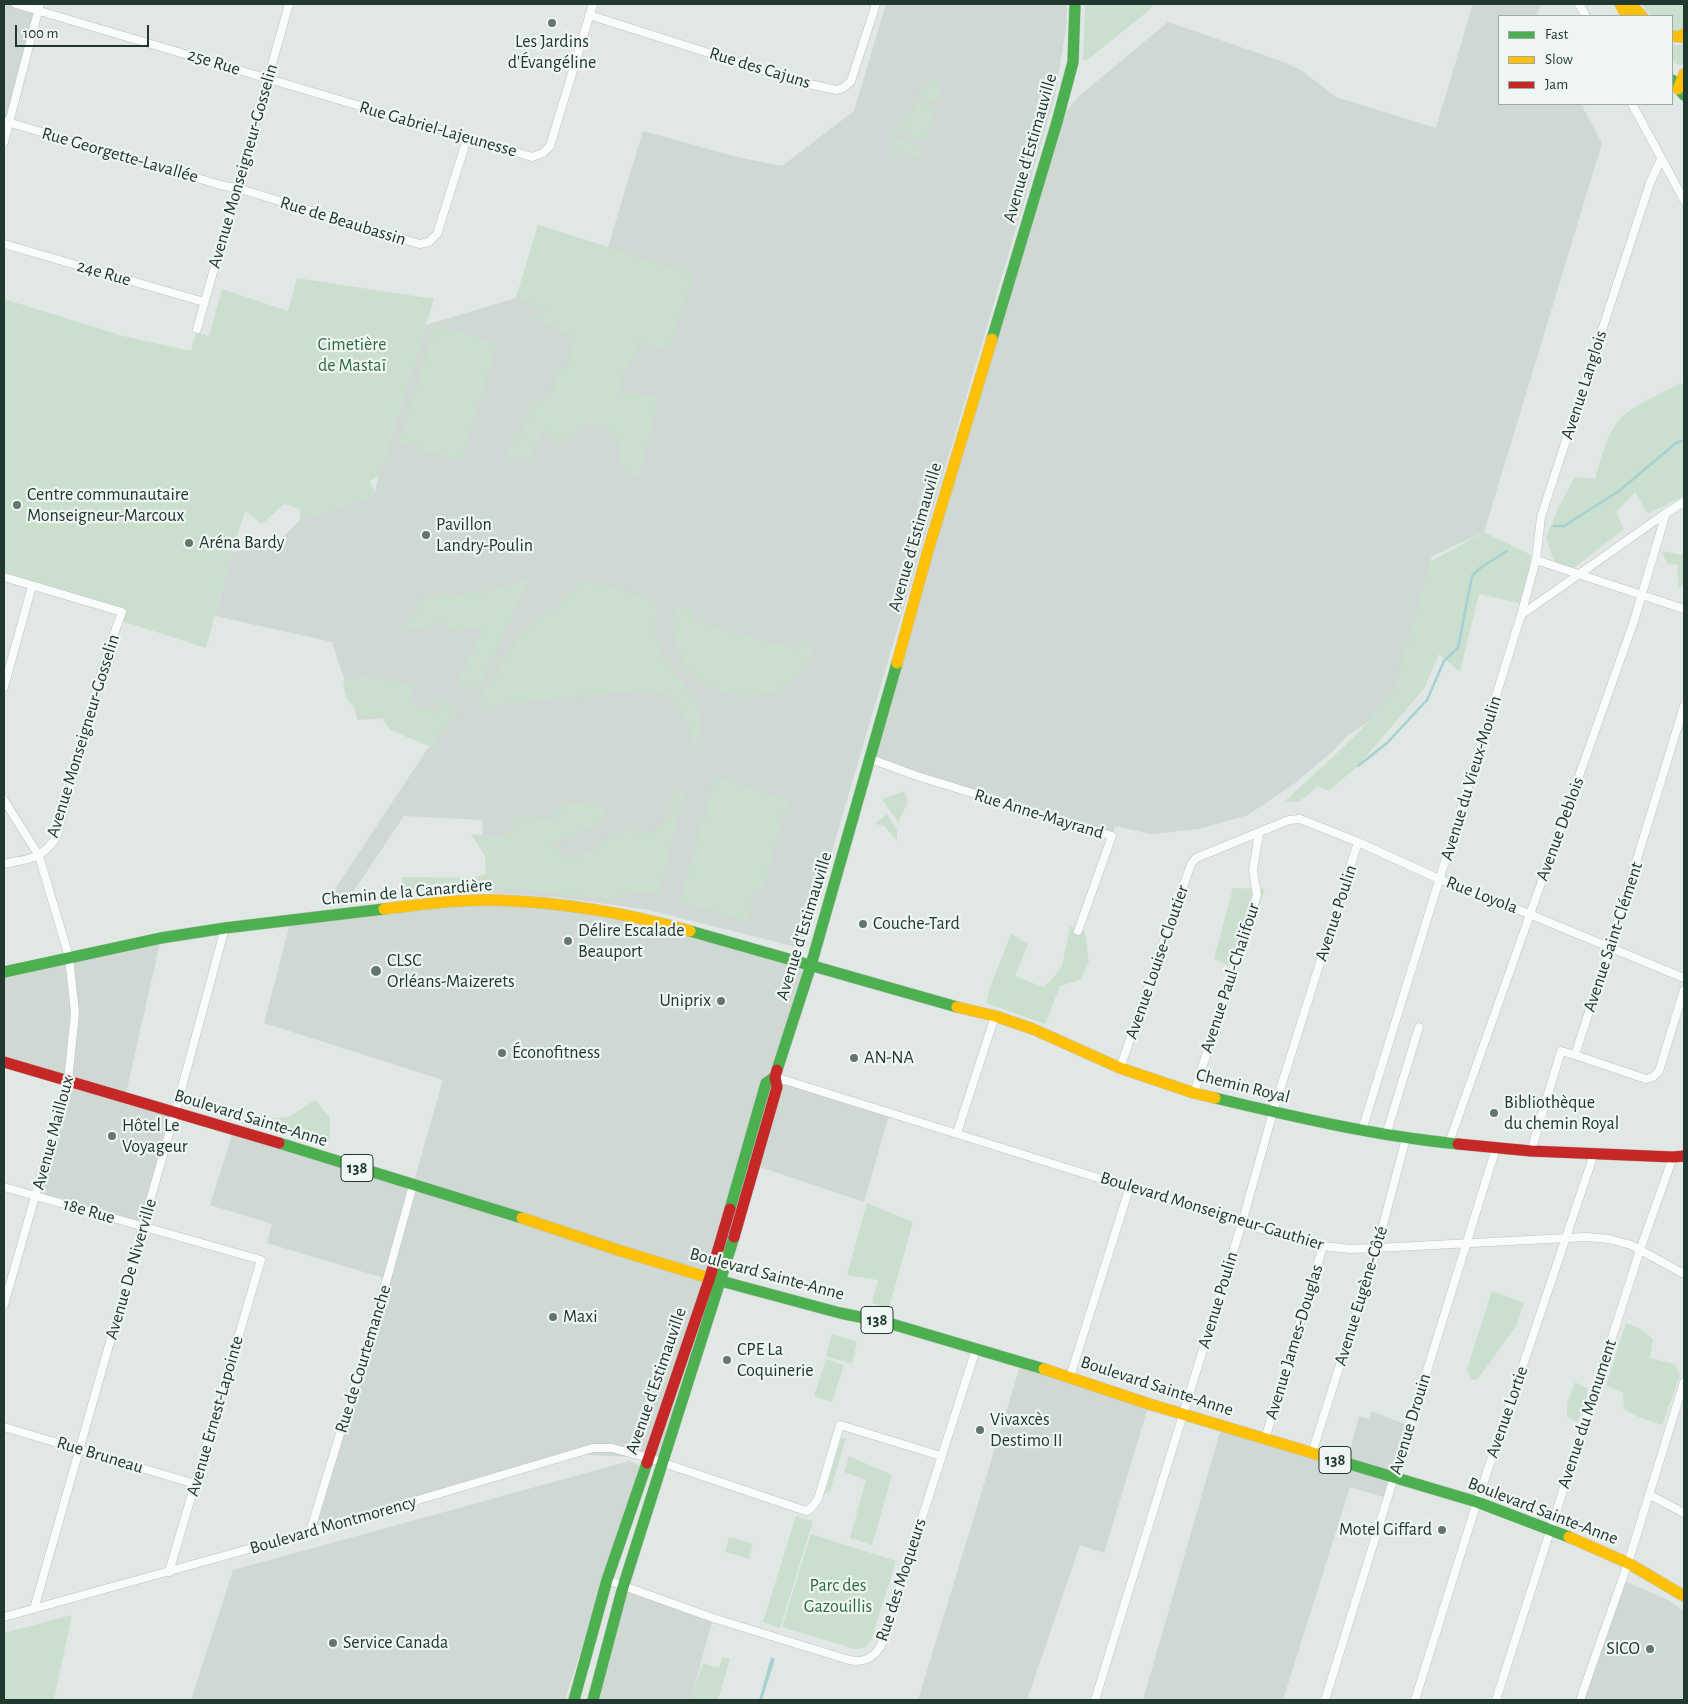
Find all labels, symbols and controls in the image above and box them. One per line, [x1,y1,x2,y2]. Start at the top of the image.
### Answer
scale bar [18,15,151,47]
legend [1498,15,1673,105]
marker: Les Jardins d'Évangéline [546,17,558,29]
text: 100 m [23,26,58,41]
text: Fast [1545,27,1568,42]
place label: Les Jardins d'Évangéline [508,31,596,74]
street label: Rue des Cajuns [707,42,813,94]
street label: 25e Rue [185,44,243,80]
text: Slow [1545,52,1573,67]
street label: Avenue Monseigneur-Gosselin [203,61,283,271]
street label: Avenue d'Estimauville [998,71,1062,225]
text: Jam [1545,77,1568,92]
street label: Rue Gabriel-Lajeunesse [357,96,519,162]
street label: Rue Georgette-Lavallée [39,122,201,188]
street label: Rue de Beaubassin [277,192,409,250]
street label: 24e Rue [74,255,134,291]
street label: Avenue Langlois [1556,328,1612,442]
park label: Cimetière de Mastaï [318,334,386,376]
street label: Avenue d'Estimauville [883,460,947,614]
place label: Centre communautaire Monseigneur-Marcoux [27,484,189,526]
marker: Centre communautaire Monseigneur-Marcoux [11,499,23,511]
place label: Pavillon Landry-Poulin [436,514,533,556]
marker: Pavillon Landry-Poulin [420,529,432,541]
place label: Aréna Bardy [199,532,284,554]
marker: Aréna Bardy [183,537,195,549]
street label: Avenue Monseigneur-Gosselin [42,632,124,840]
street label: Avenue du Vieux-Moulin [1436,693,1506,863]
street label: Avenue Deblois [1531,774,1589,884]
street label: Rue Anne-Mayrand [972,784,1106,844]
street label: Avenue d'Estimauville [771,849,837,1003]
street label: Avenue Saint-Clément [1579,859,1647,1015]
street label: Avenue Poulin [1310,862,1362,964]
street label: Rue Loyola [1443,871,1521,919]
street label: Chemin de la Canardière [321,874,493,910]
street label: Avenue Louise-Cloutier [1120,882,1194,1042]
street label: Avenue Paul-Chalifour [1196,900,1264,1056]
place label: Couche-Tard [873,913,960,935]
marker: Couche-Tard [857,918,869,930]
place label: Délire Escalade Beauport [578,920,685,962]
marker: Délire Escalade Beauport [562,935,574,947]
place label: CLSC Orléans-Maizerets [387,950,515,992]
marker: CLSC Orléans-Maizerets [369,964,383,978]
place label: Uniprix [659,990,711,1012]
marker: Uniprix [715,995,727,1007]
place label: Éconofitness [512,1042,600,1064]
marker: Éconofitness [496,1047,508,1059]
place label: AN-NA [864,1047,914,1069]
marker: AN-NA [848,1052,860,1064]
street label: Chemin Royal [1194,1064,1292,1108]
street label: Avenue Mailloux [27,1074,79,1192]
street label: Boulevard Sainte-Anne [172,1084,330,1152]
place label: Bibliothèque du chemin Royal [1504,1092,1619,1134]
marker: Bibliothèque du chemin Royal [1488,1107,1500,1119]
place label: Hôtel Le Voyageur [122,1115,188,1158]
marker: Hôtel Le Voyageur [106,1130,118,1142]
road number: 138 [341,1154,373,1182]
street label: Boulevard Monseigneur-Gauthier [1098,1167,1326,1255]
street label: 18e Rue [61,1193,117,1229]
street label: Avenue De Niverville [101,1196,161,1342]
street label: Avenue Eugène-Côté [1330,1224,1392,1368]
street label: Boulevard Sainte-Anne [687,1243,847,1305]
street label: Avenue Poulin [1193,1249,1243,1351]
street label: Avenue James-Douglas [1260,1262,1328,1422]
street label: Rue de Courtemanche [330,1282,396,1436]
street label: Avenue d'Estimauville [621,1305,691,1457]
place label: Maxi [563,1306,598,1328]
road number: 138 [861,1306,893,1334]
marker: Maxi [547,1311,559,1323]
street label: Avenue Ernest-Lapointe [182,1333,248,1499]
street label: Avenue du Monument [1553,1337,1621,1491]
place label: CPE La Coquinerie [737,1339,814,1382]
street label: Boulevard Sainte-Anne [1078,1351,1236,1421]
marker: CPE La Coquinerie [721,1354,733,1366]
street label: Avenue Lortie [1481,1363,1533,1461]
street label: Avenue Drouin [1384,1371,1436,1477]
place label: Vivaxcès Destimo II [990,1409,1063,1452]
marker: Vivaxcès Destimo II [974,1424,986,1436]
street label: Rue Bruneau [54,1432,146,1478]
road number: 138 [1319,1446,1351,1474]
street label: Boulevard Sainte-Anne [1465,1472,1621,1550]
street label: Boulevard Montmorency [247,1491,419,1559]
street label: Rue des Moqueurs [871,1516,931,1644]
place label: Motel Giffard [1339,1519,1432,1541]
marker: Motel Giffard [1436,1524,1448,1536]
park label: Parc des Gazouillis [804,1575,872,1618]
place label: Service Canada [343,1632,448,1654]
marker: Service Canada [327,1637,339,1649]
place label: SICO [1606,1638,1640,1660]
marker: SICO [1644,1643,1656,1655]

